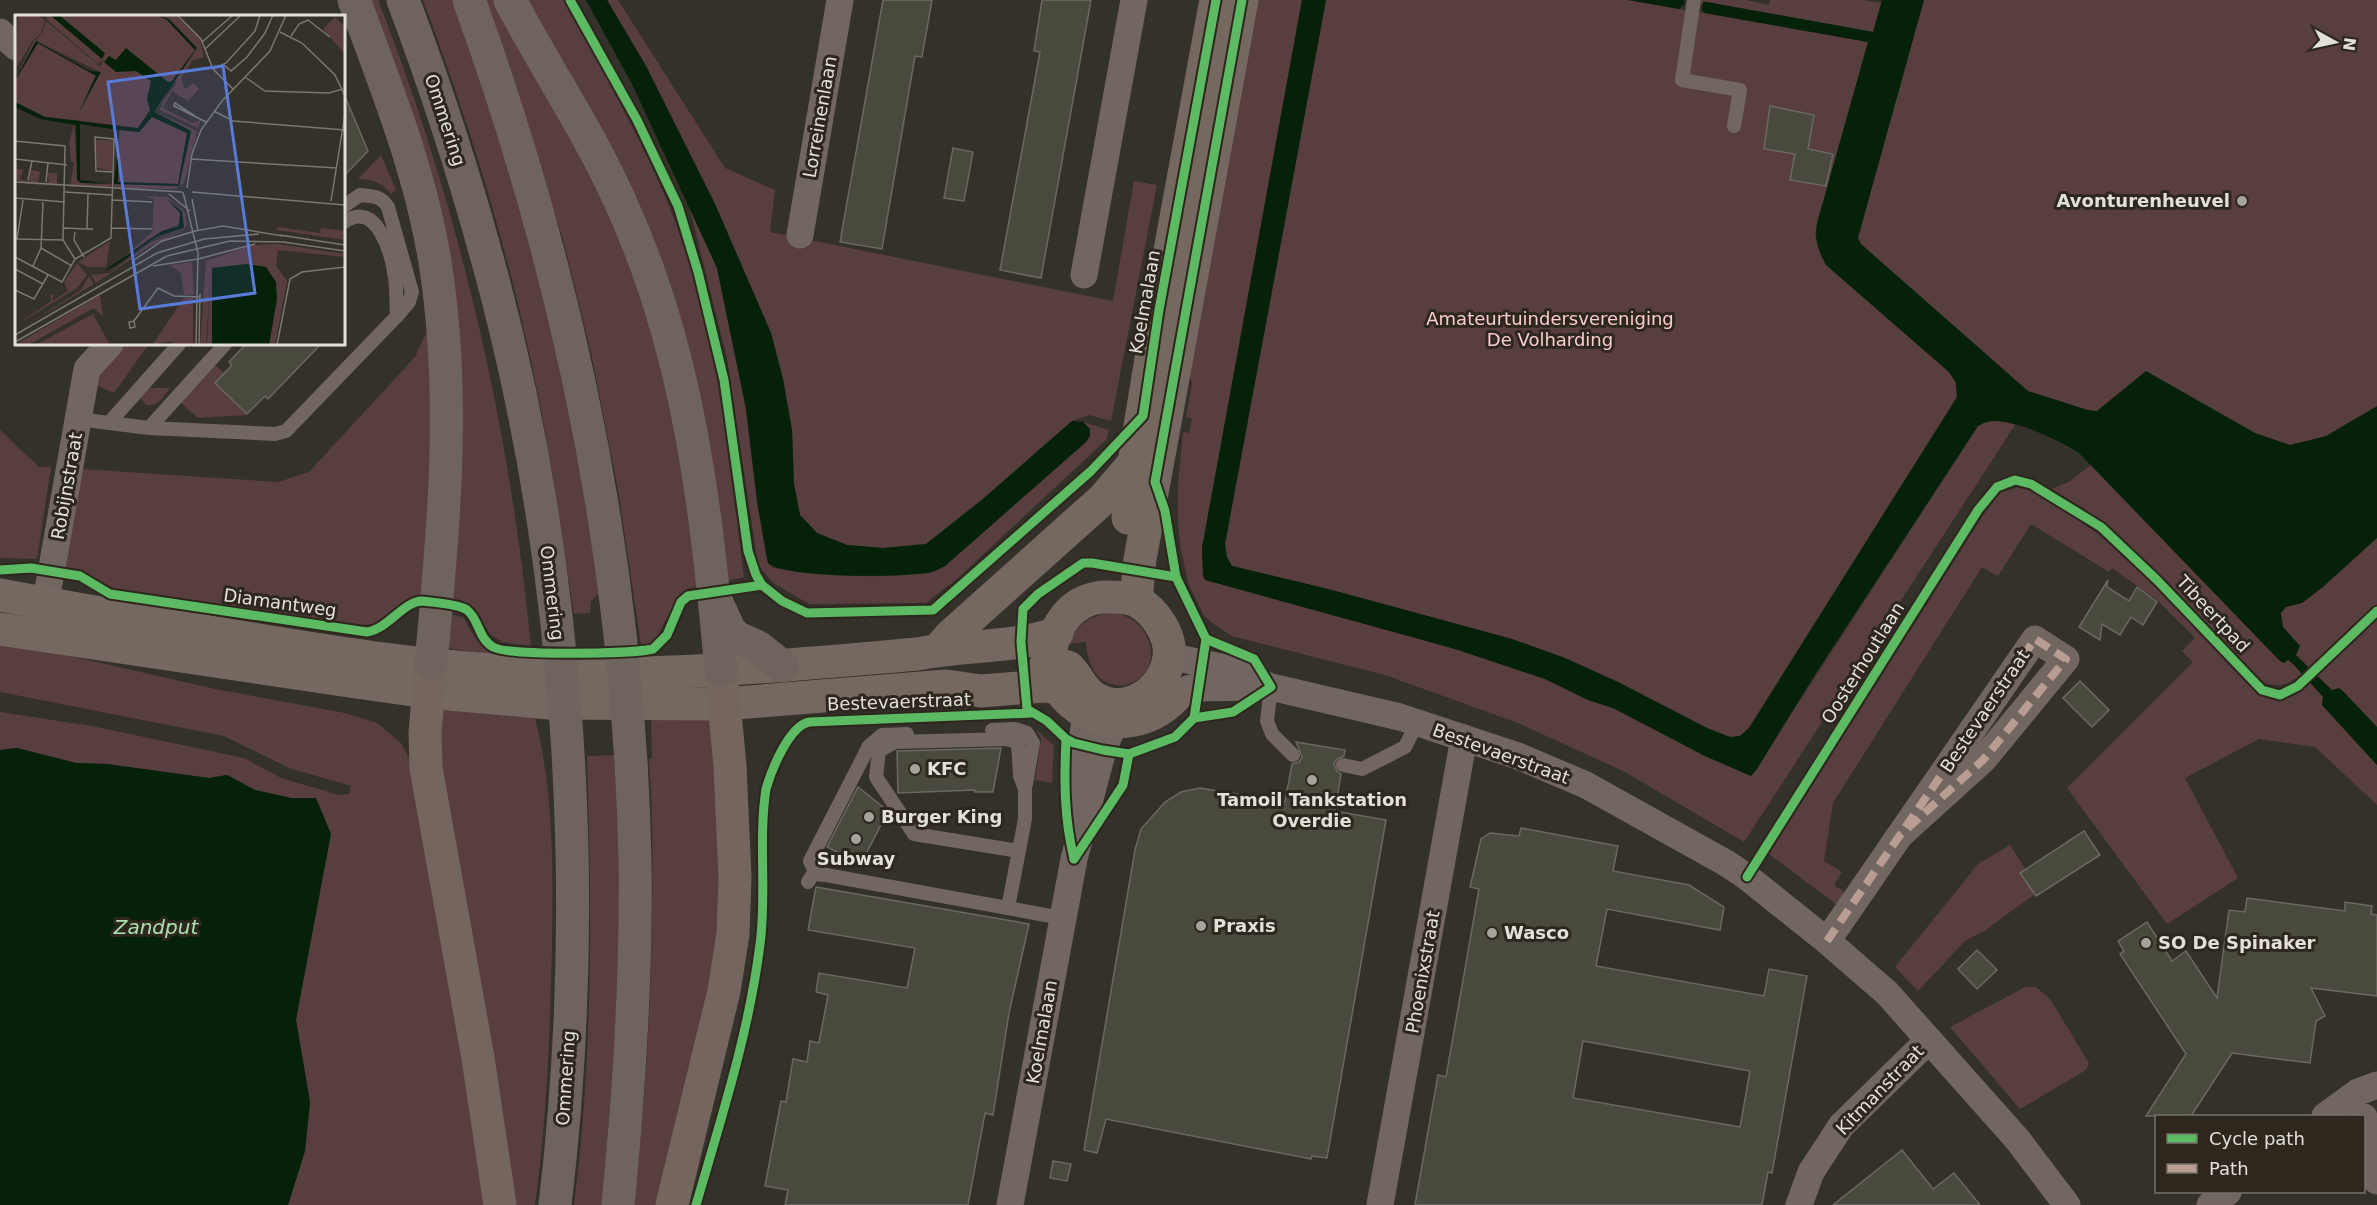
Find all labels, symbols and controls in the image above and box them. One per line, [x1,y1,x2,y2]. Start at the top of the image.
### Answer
north arrow [2305,12,2365,72]
inset map [15,15,345,345]
text: N [2339,36,2360,52]
street label: Lorreinenlaan [798,54,841,179]
street label: Ommering [421,71,470,169]
place label: Avonturenheuvel [2057,190,2230,211]
marker: Avonturenheuvel [2235,194,2249,208]
street label: Koelmalaan [1125,248,1164,355]
park label: Amateurtuindersvereniging De Volharding [1426,308,1674,350]
street label: Robijnstraat [47,431,86,541]
street label: Ommering [536,544,569,642]
street label: Tibeertpad [2172,570,2254,656]
street label: Diamantweg [222,584,338,621]
street label: Oosterhoutlaan [1817,598,1908,727]
street label: Bestevaerstraat [1936,645,2034,776]
street label: Bestevaerstraat [827,688,971,715]
street label: Bestevaerstraat [1430,719,1572,788]
place label: KFC [927,758,966,779]
marker: KFC [908,762,922,776]
marker: Tamoil Tankstation Overdie [1305,773,1319,787]
place label: Tamoil Tankstation Overdie [1217,789,1407,831]
place label: Burger King [881,806,1002,827]
marker: Burger King [862,810,876,824]
marker: Subway [849,832,863,846]
place label: Subway [817,848,896,869]
street label: Phoenixstraat [1401,909,1444,1035]
water label: Zandput [113,915,199,939]
place label: Praxis [1213,915,1276,936]
marker: Praxis [1194,919,1208,933]
place label: Wasco [1504,922,1569,943]
marker: Wasco [1485,926,1499,940]
place label: SO De Spinaker [2158,932,2316,953]
marker: SO De Spinaker [2139,936,2153,950]
street label: Koelmalaan [1022,978,1061,1085]
street label: Ommering [552,1030,579,1126]
street label: Kitmanstraat [1832,1040,1928,1139]
legend [2155,1115,2365,1193]
text: Cycle path [2209,1128,2305,1149]
text: Path [2209,1158,2249,1179]

